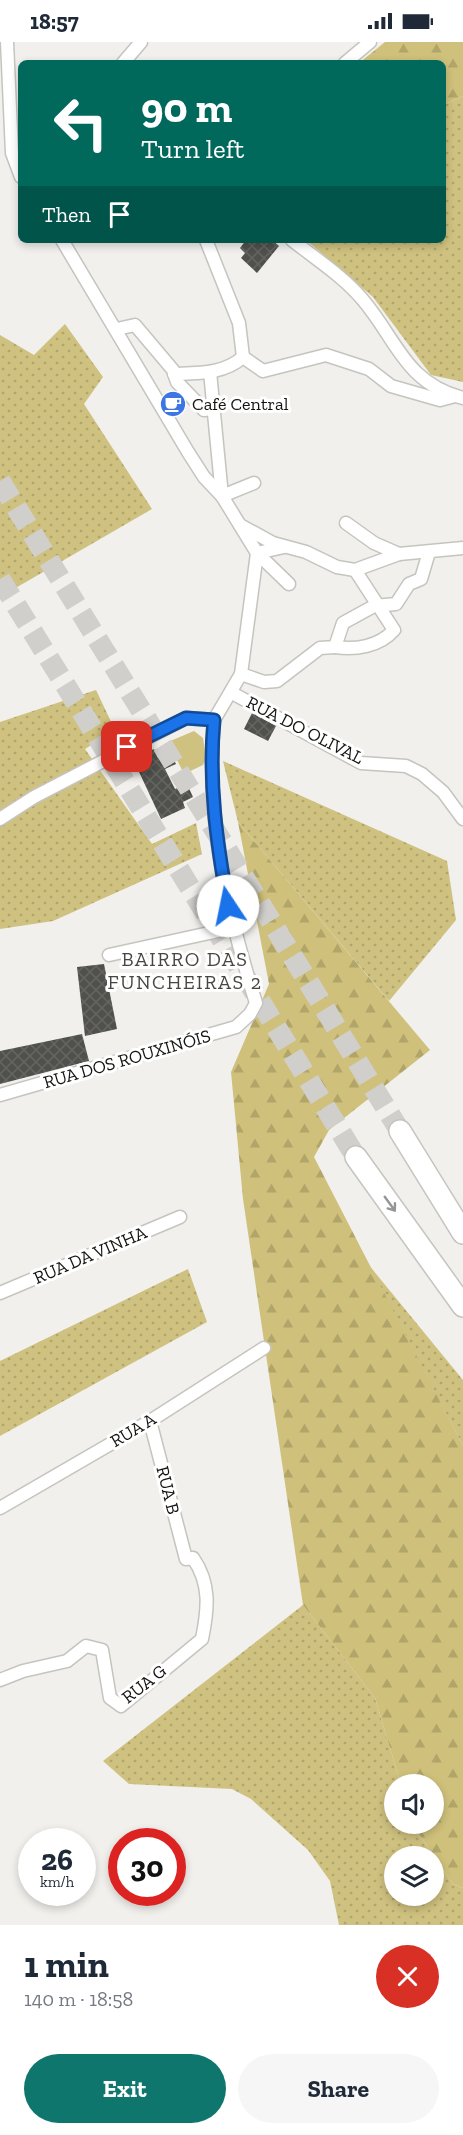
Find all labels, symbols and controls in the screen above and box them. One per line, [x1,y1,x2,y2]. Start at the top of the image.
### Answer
text: 18:57 [30,8,79,35]
text: 90 m [141,82,232,133]
icon: left [42,84,120,162]
text: Turn left [141,133,244,165]
icon: arrive [103,198,136,231]
text: Then [42,201,91,228]
cafe icon: Café Central [158,389,188,419]
place label: Café Central [192,393,289,415]
street label: RUA DO OLIVAL [243,691,367,769]
pin [101,721,152,772]
icon: arrive [110,730,143,763]
position arrow [196,874,260,938]
district label: BAIRRO DAS FUNCHEIRAS 2 [107,947,263,994]
street label: RUA DOS ROUXINÓIS [41,1025,213,1093]
one-way arrow [384,1196,396,1212]
street label: RUA DA VINHA [30,1221,150,1289]
street label: RUA A [106,1408,160,1452]
street label: RUA B [151,1464,185,1517]
street label: RUA G [117,1660,171,1708]
map controls [384,1774,444,1906]
button: sound [384,1774,444,1834]
speed limit sign: 30 [108,1828,186,1906]
text: 26 [41,1842,73,1878]
button: layers [384,1846,444,1906]
text: km/h [40,1873,74,1891]
text: 1 min [24,1943,109,1986]
button: close [376,1945,439,2008]
text: 140 m · 18:58 [24,1987,133,2011]
button: Exit [24,2054,226,2123]
button: Share [238,2054,439,2123]

